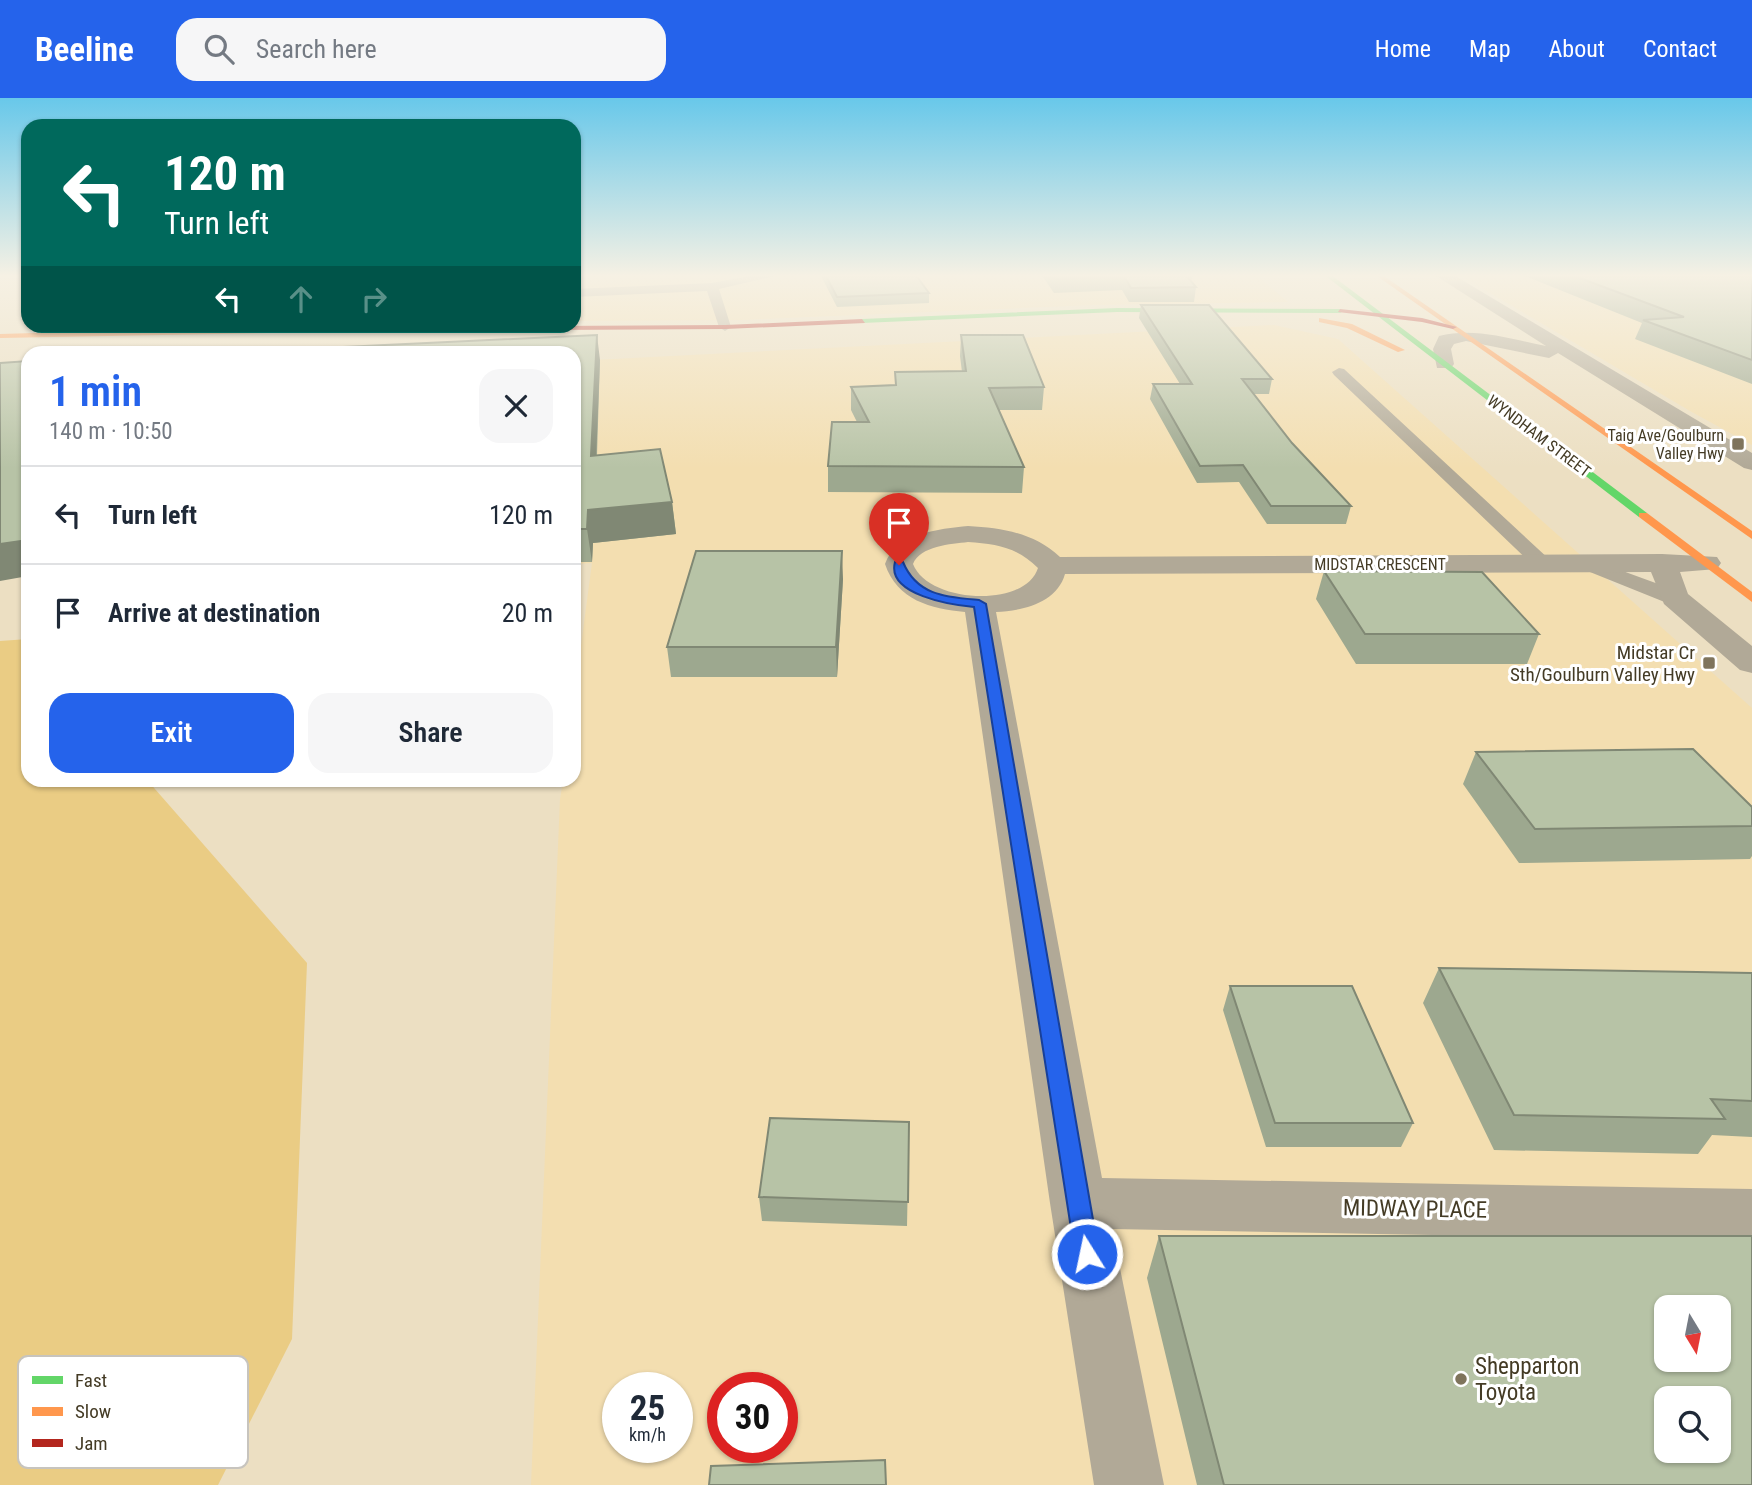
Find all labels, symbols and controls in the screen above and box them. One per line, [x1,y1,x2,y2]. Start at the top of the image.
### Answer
search box [176,18,666,81]
text: Beeline [35,30,134,69]
icon: search [200,30,238,68]
text: Search here [256,34,377,64]
text: Home [1375,35,1431,63]
text: Map [1469,35,1511,63]
text: About [1549,35,1605,63]
text: Contact [1643,35,1717,63]
text: 120 m [164,145,286,202]
icon: left [49,147,140,238]
text: Turn left [164,204,269,242]
icon: left [209,280,247,318]
icon: ahead [282,280,320,318]
icon: right [355,280,393,318]
text: 1 min [49,367,142,416]
button: close [479,369,553,443]
street label: WYNDHAM STREET [1484,391,1594,481]
text: 140 m · 10:50 [49,418,173,445]
place label: Taig Ave/Goulburn Valley Hwy [1608,426,1724,463]
marker: Taig Ave/Goulburn Valley Hwy [1730,436,1746,452]
pin [869,493,929,565]
icon: left [49,496,87,534]
text: Turn left [108,500,197,530]
text: 120 m [489,500,553,530]
icon: arrive [880,504,918,542]
street label: MIDSTAR CRESCENT [1314,555,1446,574]
icon: arrive [49,594,87,632]
text: Arrive at destination [108,598,320,628]
text: 20 m [502,598,553,628]
place label: Midstar Cr Sth/Goulburn Valley Hwy [1510,641,1695,686]
marker: Midstar Cr Sth/Goulburn Valley Hwy [1701,655,1717,671]
button: Exit [49,693,294,773]
button: Share [308,693,553,773]
street label: MIDWAY PLACE [1343,1194,1487,1224]
position arrow [1050,1217,1124,1291]
north arrow [1654,1295,1731,1372]
map controls [1654,1295,1731,1463]
place label: Shepparton Toyota [1475,1353,1579,1406]
legend [18,1356,248,1468]
text: Fast [75,1369,107,1392]
marker: Shepparton Toyota [1453,1371,1469,1387]
speed limit sign: 30 [707,1372,798,1463]
button: search [1654,1386,1731,1463]
text: 25 [630,1388,665,1429]
text: Slow [75,1400,111,1423]
text: km/h [629,1424,666,1445]
text: Jam [75,1432,108,1455]

